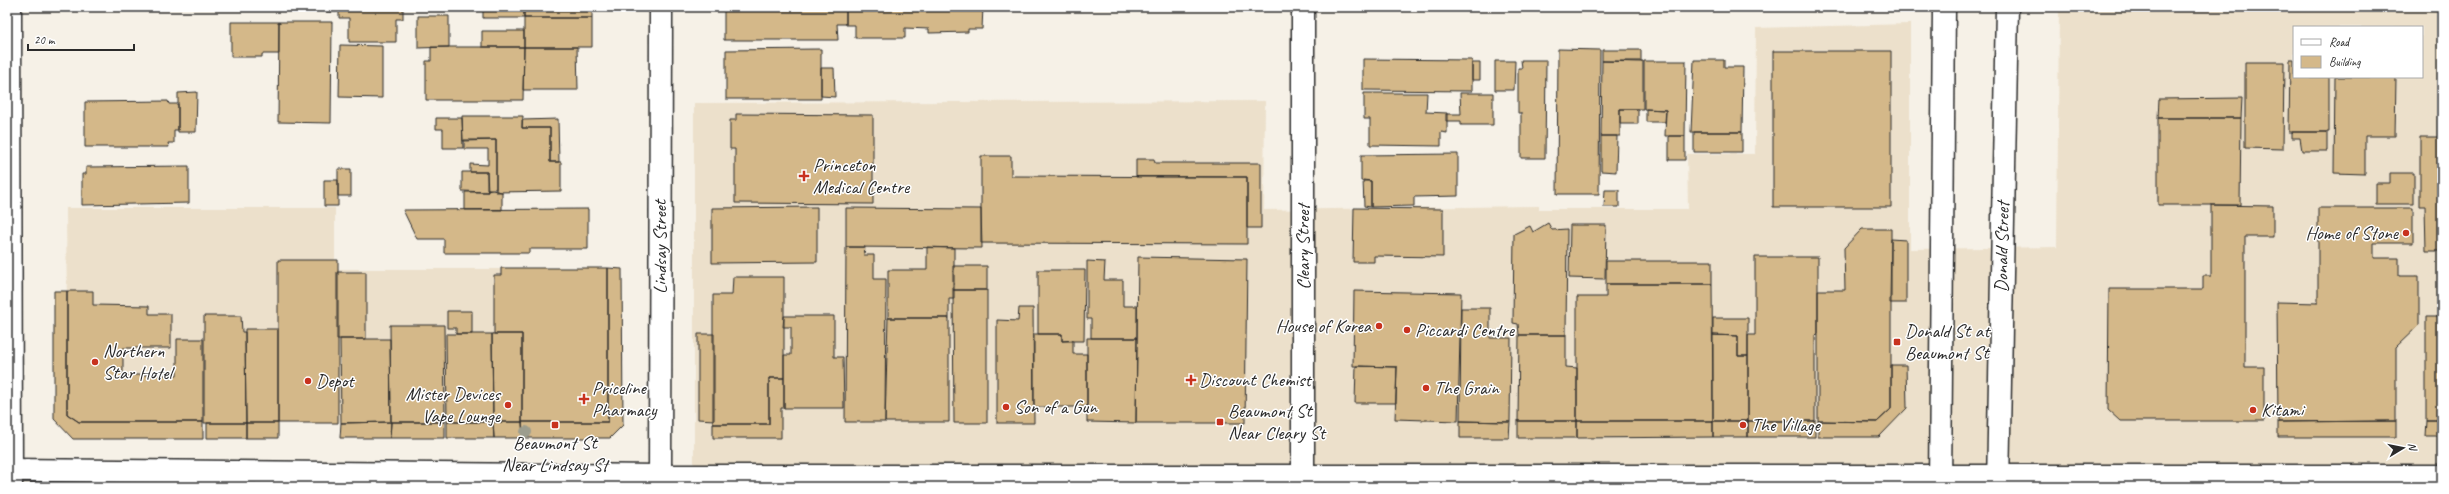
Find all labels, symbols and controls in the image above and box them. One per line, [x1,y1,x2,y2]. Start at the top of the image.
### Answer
scale bar [28,26,134,52]
legend [2293,26,2423,78]
text: 20 m [34,32,56,48]
text: Road [2329,34,2351,50]
text: Building [2329,54,2361,70]
place label: Princeton Medical Centre [813,153,911,199]
marker: Princeton Medical Centre [798,170,810,182]
street label: Lindsay Street [648,198,672,294]
street label: Donald Street [1989,199,2015,293]
street label: Cleary Street [1291,202,1315,290]
place label: Home of Stone [2305,221,2400,245]
marker: Home of Stone [2401,228,2411,238]
place label: House of Korea [1276,314,1373,338]
place label: Piccardi Centre [1415,318,1516,342]
place label: Donald St at Beaumont St [1905,319,1991,365]
marker: House of Korea [1374,321,1384,331]
marker: Piccardi Centre [1402,325,1412,335]
marker: Donald St at Beaumont St [1892,337,1902,347]
place label: Northern Star Hotel [103,339,176,385]
marker: Northern Star Hotel [90,357,100,367]
place label: Discount Chemist [1199,368,1313,392]
place label: Depot [316,369,355,393]
marker: Discount Chemist [1186,375,1196,385]
marker: Depot [303,376,313,386]
place label: Priceline Pharmacy [592,376,658,422]
place label: The Grain [1434,376,1500,400]
place label: Mister Devices Vape Lounge [406,382,502,428]
marker: The Grain [1421,383,1431,393]
marker: Priceline Pharmacy [579,394,589,404]
place label: Son of a Gun [1014,395,1098,419]
place label: Kitami [2261,398,2306,422]
place label: Beaumont St Near Cleary St [1228,399,1327,445]
marker: Mister Devices Vape Lounge [503,400,513,410]
marker: Son of a Gun [1001,402,1011,412]
marker: Kitami [2248,405,2258,415]
place label: The Village [1751,413,1821,437]
marker: Beaumont St Near Cleary St [1215,417,1225,427]
marker: Beaumont St Near Lindsay St [550,420,560,430]
marker: The Village [1738,420,1748,430]
north arrow [2383,428,2423,468]
place label: Beaumont St Near Lindsay St [502,431,611,477]
text: N [2405,442,2421,453]

